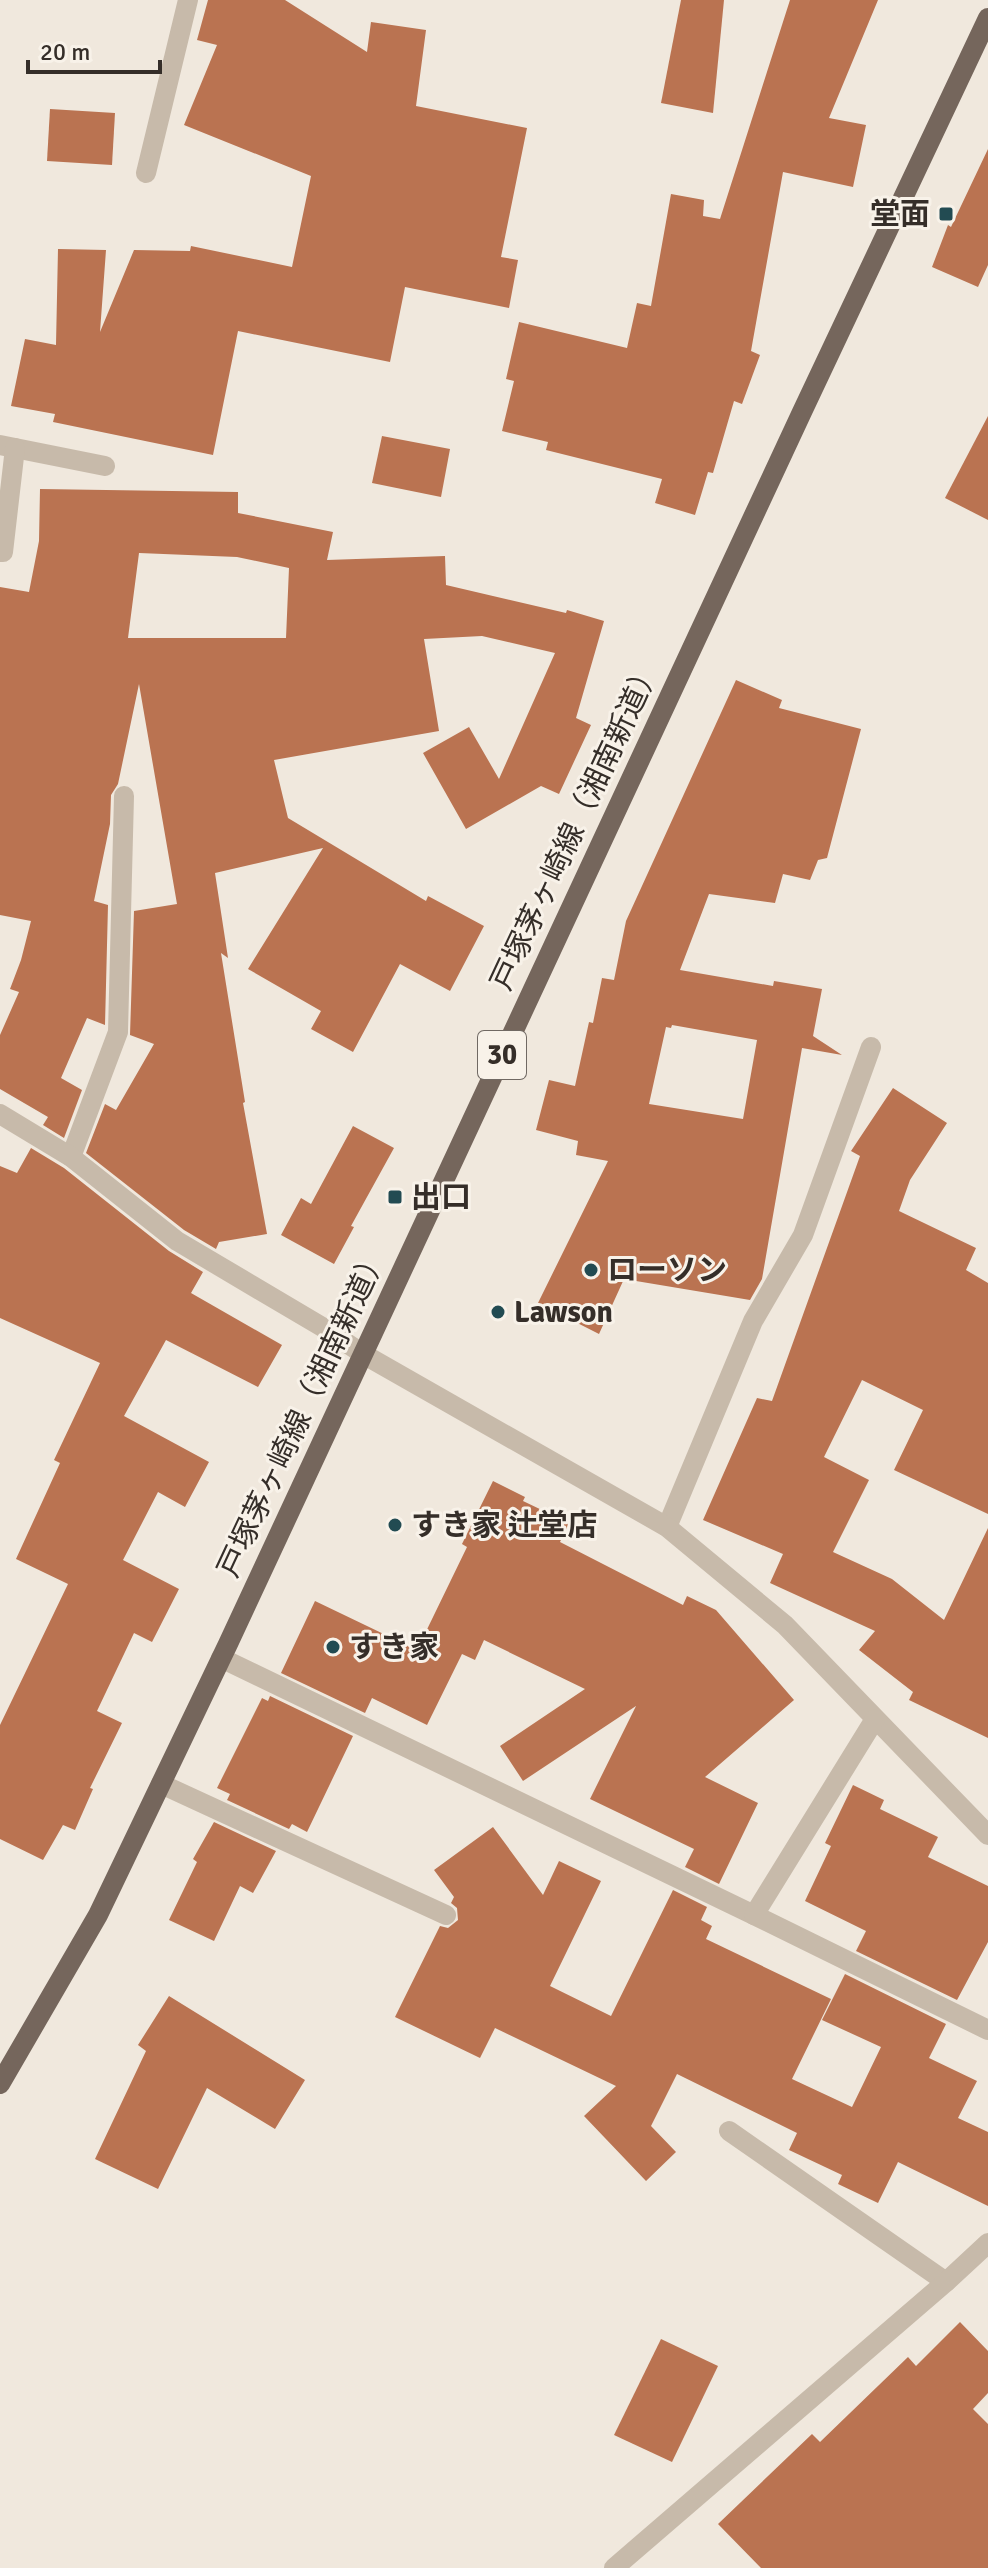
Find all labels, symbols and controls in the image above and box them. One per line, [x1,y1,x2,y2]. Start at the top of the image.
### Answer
scale bar [28,24,160,74]
text: 20 m [40,37,90,67]
place label: 堂面 [870,196,930,233]
marker: 堂面 [937,205,955,223]
street label: 戸塚茅ヶ崎線（湘南新道） [483,654,669,996]
road number: 30 [478,1031,526,1079]
place label: 出口 [411,1179,471,1216]
marker: 出口 [386,1188,404,1206]
street label: 戸塚茅ヶ崎線（湘南新道） [210,1241,396,1583]
place label: ローソン [607,1252,727,1289]
marker: ローソン [582,1261,600,1279]
place label: Lawson [514,1294,613,1331]
marker: Lawson [489,1303,507,1321]
place label: すき家 辻堂店 [411,1507,598,1544]
marker: すき家 辻堂店 [386,1516,404,1534]
place label: すき家 [349,1629,439,1666]
marker: すき家 [324,1638,342,1656]

